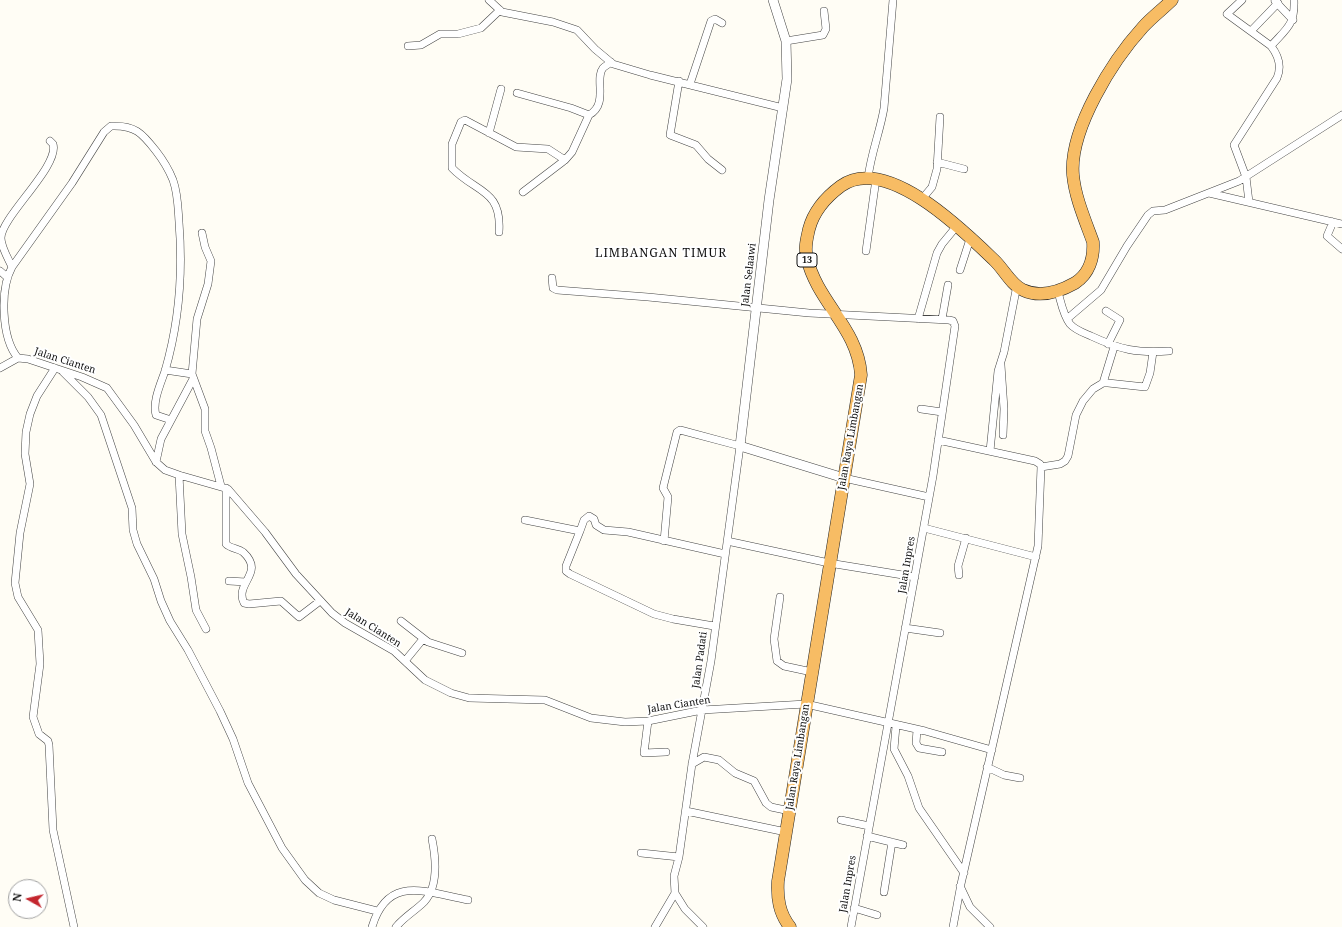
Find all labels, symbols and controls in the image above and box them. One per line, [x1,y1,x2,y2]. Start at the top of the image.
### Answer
street label: Jalan Selaawi [739,243,759,307]
district label: LIMBANGAN TIMUR [595,247,727,261]
road number: 13 [797,253,817,267]
street label: Jalan Cianten [33,345,97,377]
street label: Jalan Raya Limbangan [836,383,866,491]
street label: Jalan Inpres [896,535,918,595]
street label: Jalan Cianten [343,606,403,650]
street label: Jalan Padati [690,631,710,689]
street label: Jalan Cianten [647,694,711,716]
street label: Jalan Raya Limbangan [784,703,812,811]
street label: Jalan Inpres [837,854,859,914]
north arrow [8,879,48,919]
text: N [9,892,25,903]

